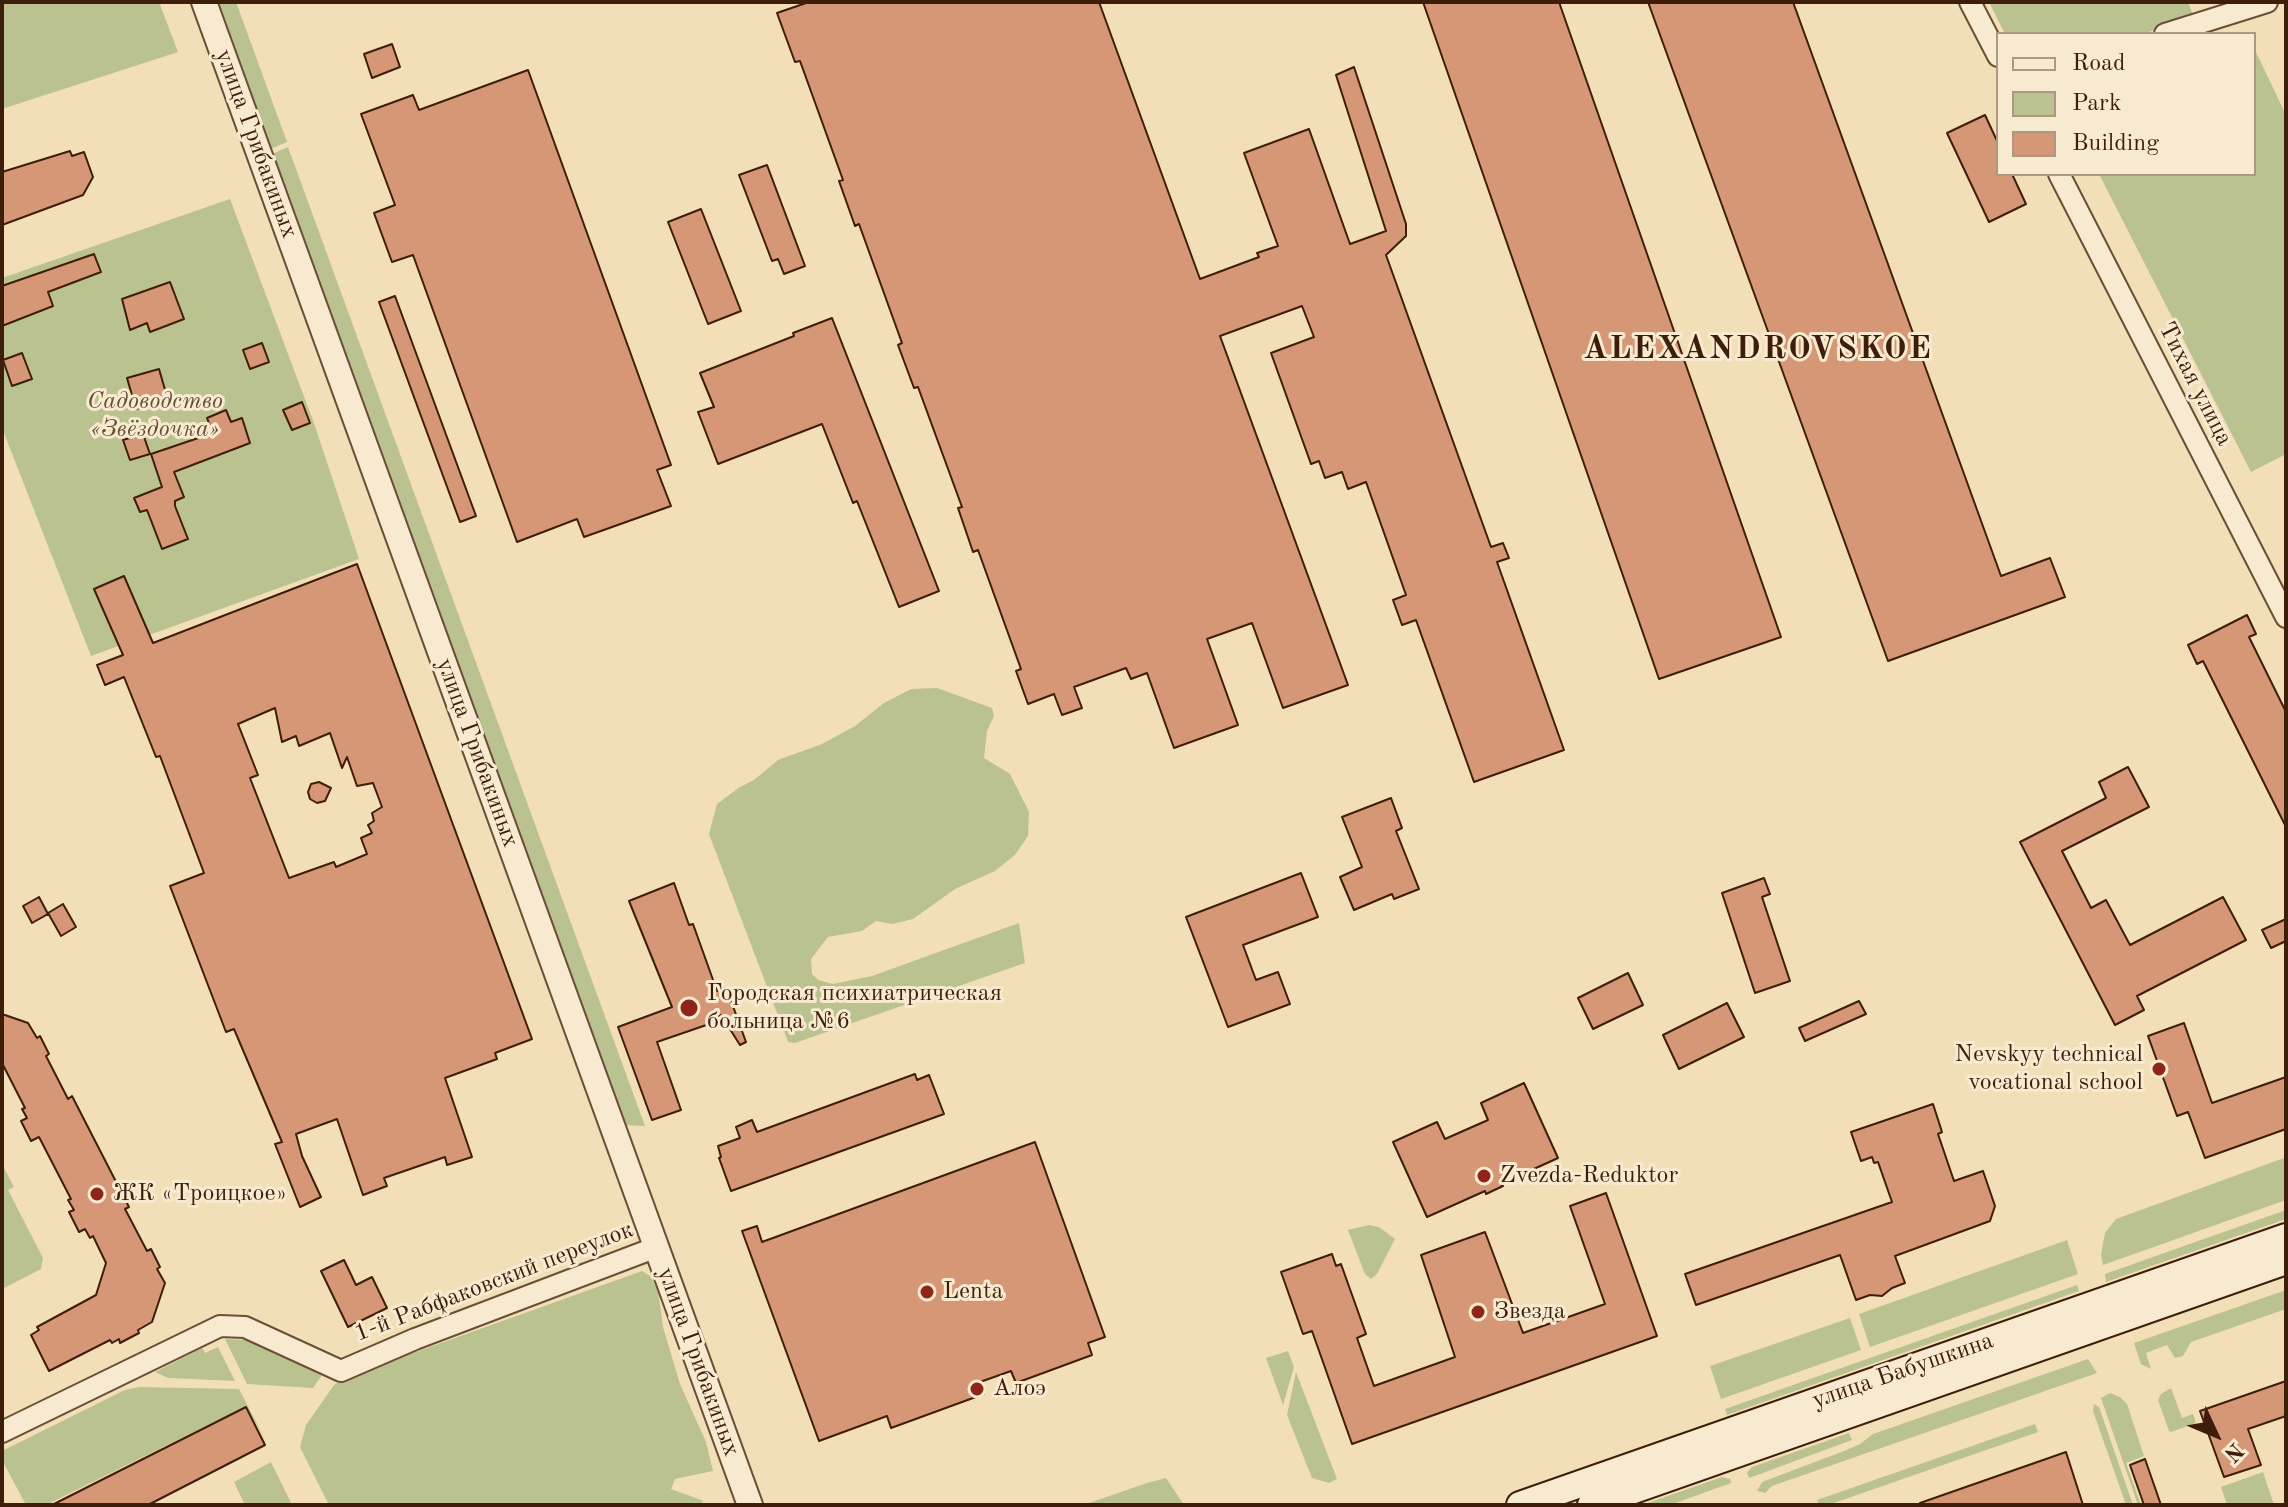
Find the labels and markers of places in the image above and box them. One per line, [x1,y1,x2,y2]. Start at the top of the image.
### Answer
place label: Городская психиатрическая больница №6 [707,980,1002,1036]
marker: Городская психиатрическая больница №6 [678,997,700,1019]
place label: Nevskyy technical vocational school [1955,1041,2143,1097]
marker: Nevskyy technical vocational school [2150,1060,2168,1078]
place label: Zvezda-Reduktor [1500,1162,1678,1190]
marker: Zvezda-Reduktor [1475,1167,1493,1185]
place label: ЖК «Троицкое» [113,1180,287,1208]
marker: ЖК «Троицкое» [88,1185,106,1203]
place label: Lenta [943,1278,1003,1306]
marker: Lenta [918,1283,936,1301]
place label: Звезда [1494,1298,1566,1326]
marker: Звезда [1469,1303,1487,1321]
place label: Алоэ [993,1375,1046,1403]
marker: Алоэ [968,1380,986,1398]

